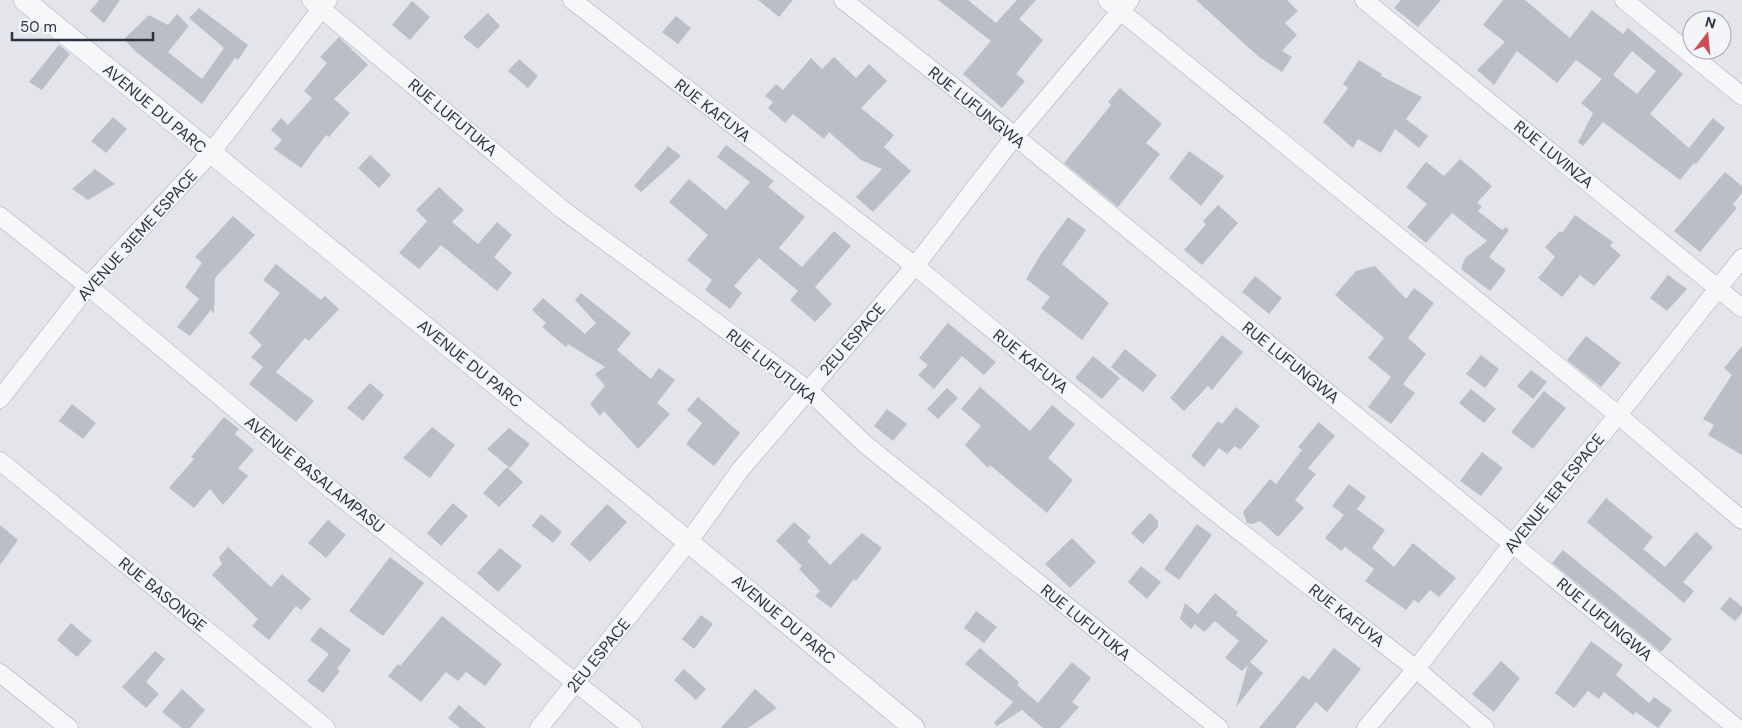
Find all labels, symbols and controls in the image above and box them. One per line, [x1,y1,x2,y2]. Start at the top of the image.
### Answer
scale bar [12,10,154,42]
north arrow [1682,10,1732,60]
text: N [1703,12,1718,33]
text: 50 m [20,17,57,37]
street label: AVENUE DU PARC [99,59,211,158]
street label: RUE LUFUNGWA [924,62,1030,153]
street label: RUE LUFUTUKA [404,74,502,161]
street label: RUE KAFUYA [670,74,755,147]
street label: RUE LUVINZA [1510,116,1598,193]
street label: AVENUE 3IEME ESPACE [73,165,202,305]
street label: 2EU ESPACE [815,299,890,380]
street label: AVENUE DU PARC [413,315,526,412]
street label: RUE LUFUNGWA [1238,317,1344,408]
street label: RUE LUFUTUKA [722,324,822,409]
street label: RUE KAFUYA [989,325,1073,398]
street label: AVENUE BASALAMPASU [240,411,389,537]
street label: AVENUE 1ER ESPACE [1500,429,1609,557]
street label: RUE BASONGE [114,552,211,636]
street label: AVENUE DU PARC [728,570,840,669]
street label: RUE LUFUNGWA [1552,573,1657,666]
street label: RUE KAFUYA [1304,579,1389,652]
street label: RUE LUFUTUKA [1036,580,1135,665]
street label: 2EU ESPACE [562,614,635,697]

